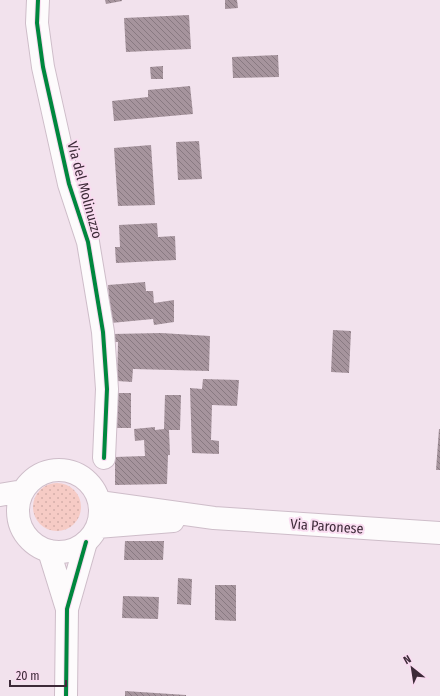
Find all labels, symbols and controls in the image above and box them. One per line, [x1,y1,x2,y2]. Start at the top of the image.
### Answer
street label: Via del Molinuzzo [63,140,106,241]
street label: Via Paronese [290,515,364,538]
north arrow [392,648,432,688]
text: N [401,652,413,667]
scale bar [10,662,66,688]
text: 20 m [16,669,40,683]

